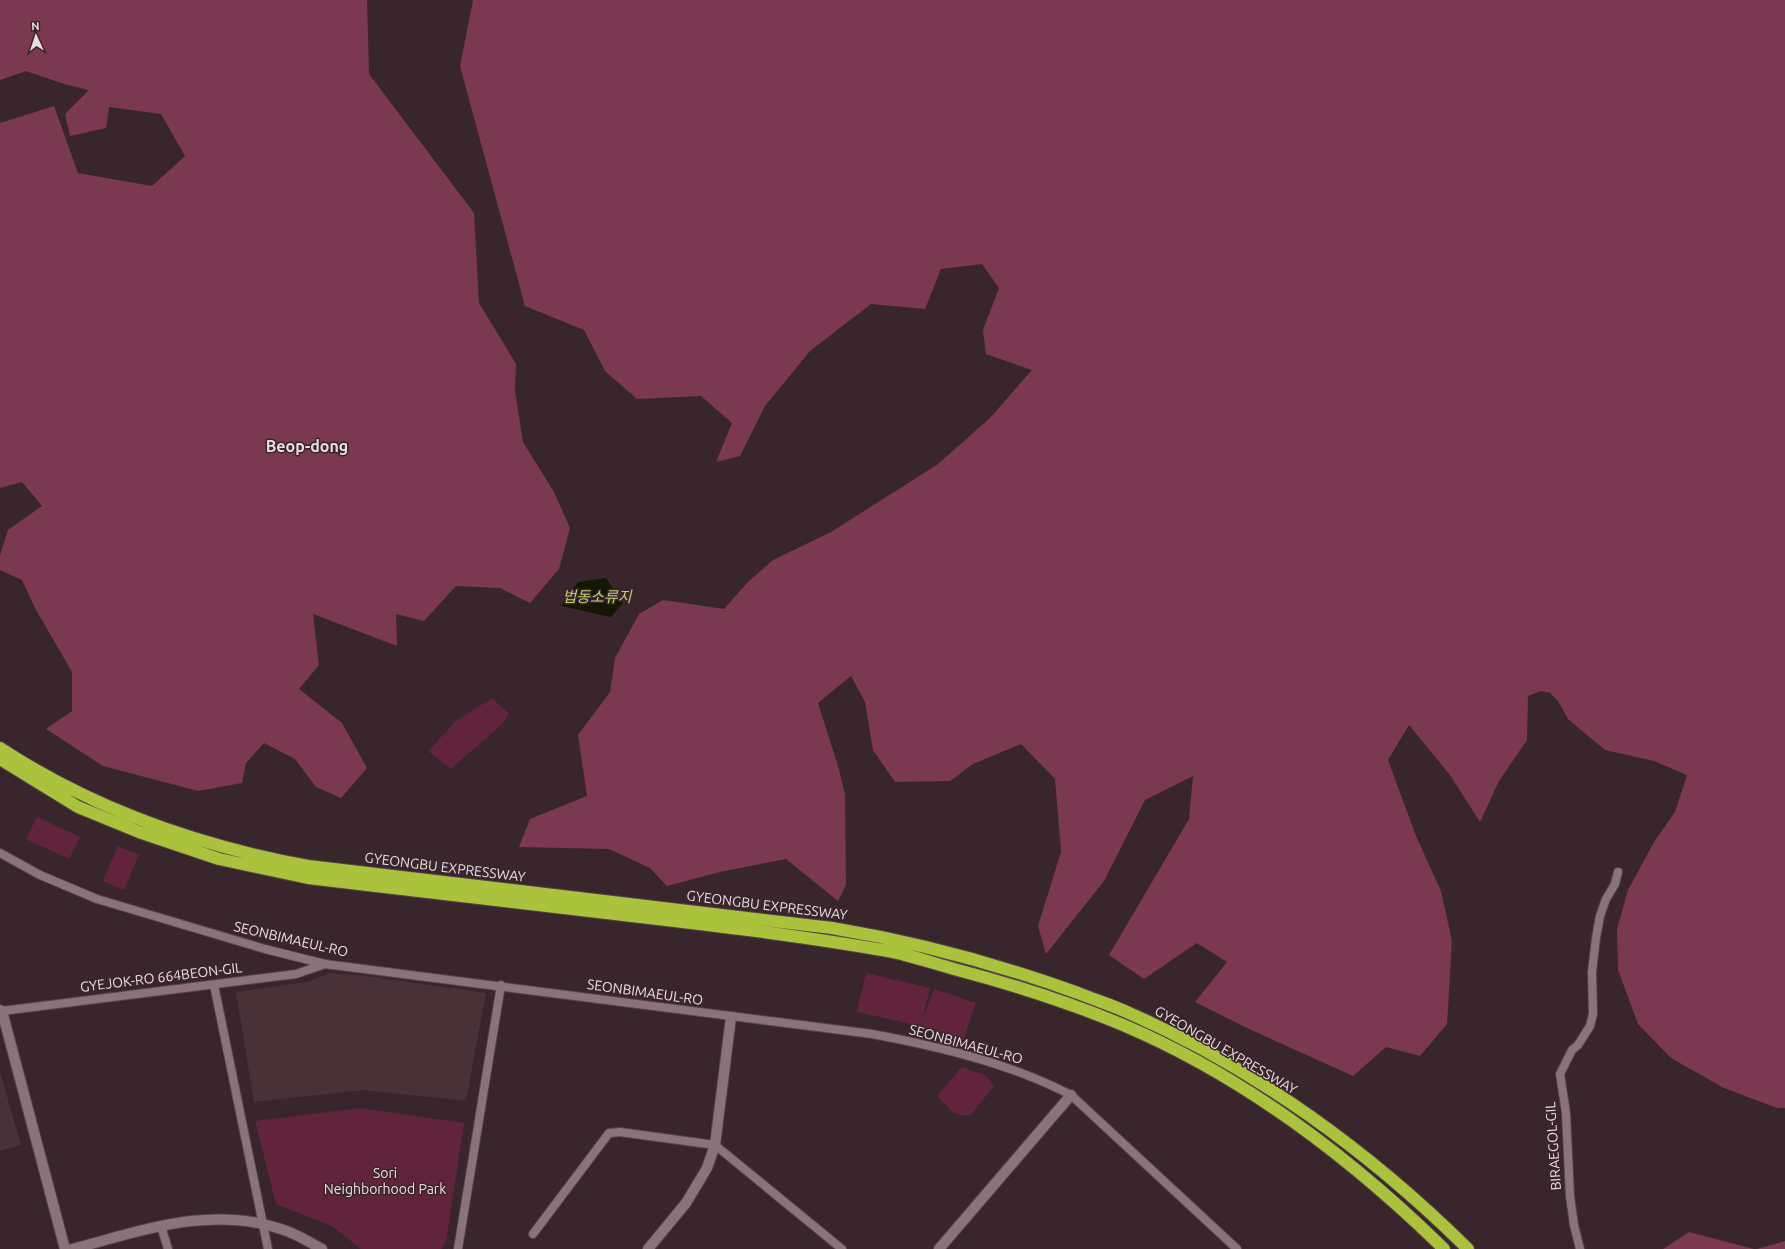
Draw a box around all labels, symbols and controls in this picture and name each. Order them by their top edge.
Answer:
north arrow [16,16,56,56]
text: N [31,20,40,32]
district label: Beop-dong [266,437,348,455]
water label: 법동소류지 [562,588,633,605]
street label: GYEONGBU EXPRESSWAY [364,849,526,885]
street label: GYEONGBU EXPRESSWAY [686,887,848,923]
street label: SEONBIMAEUL-RO [232,918,350,960]
street label: GYEJOK-RO 664BEON-GIL [79,959,243,995]
street label: SEONBIMAEUL-RO [586,976,704,1008]
street label: GYEONGBU EXPRESSWAY [1152,1003,1300,1097]
street label: SEONBIMAEUL-RO [907,1021,1025,1067]
street label: BIRAEGOL-GIL [1542,1101,1564,1191]
park label: Sori Neighborhood Park [324,1165,446,1197]

